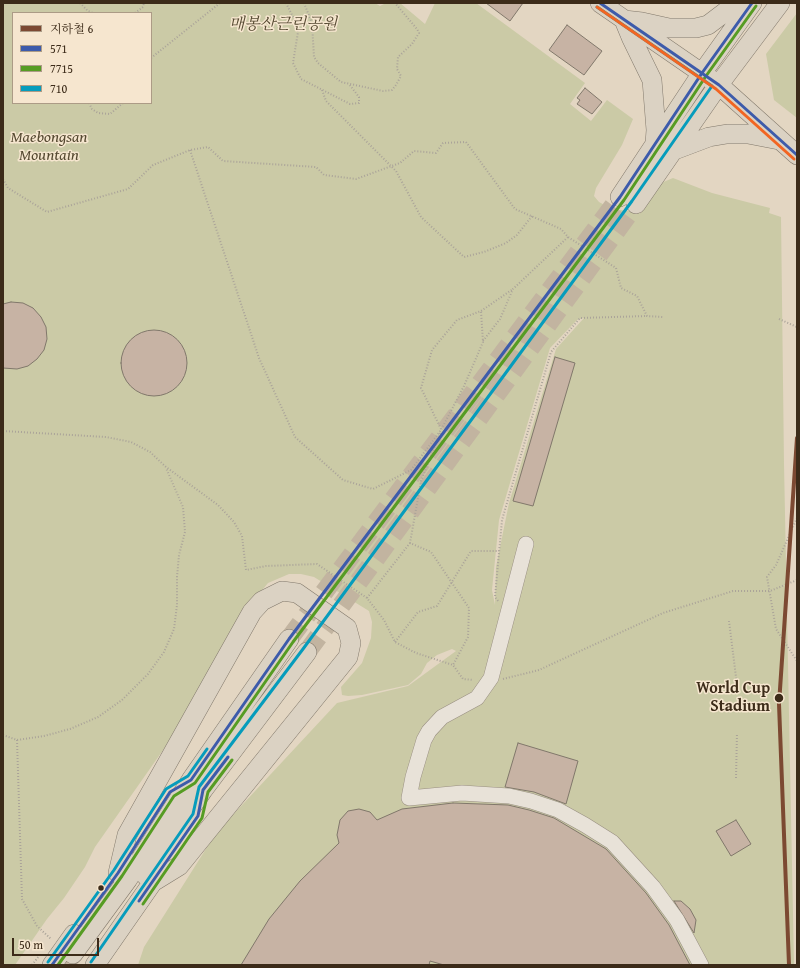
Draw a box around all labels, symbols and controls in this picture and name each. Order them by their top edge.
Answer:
legend [12,12,152,104]
park label: 매봉산근린공원 [229,15,337,35]
text: 지하철 6 [50,20,93,37]
text: 571 [50,40,67,57]
text: 7715 [50,60,73,77]
text: 710 [50,80,67,97]
park label: Maebongsan Mountain [11,128,87,166]
place label: World Cup Stadium [696,679,770,717]
marker: World Cup Stadium [773,692,785,704]
unlabelled marker [96,883,106,893]
scale bar [14,930,101,956]
text: 50 m [19,936,43,953]

